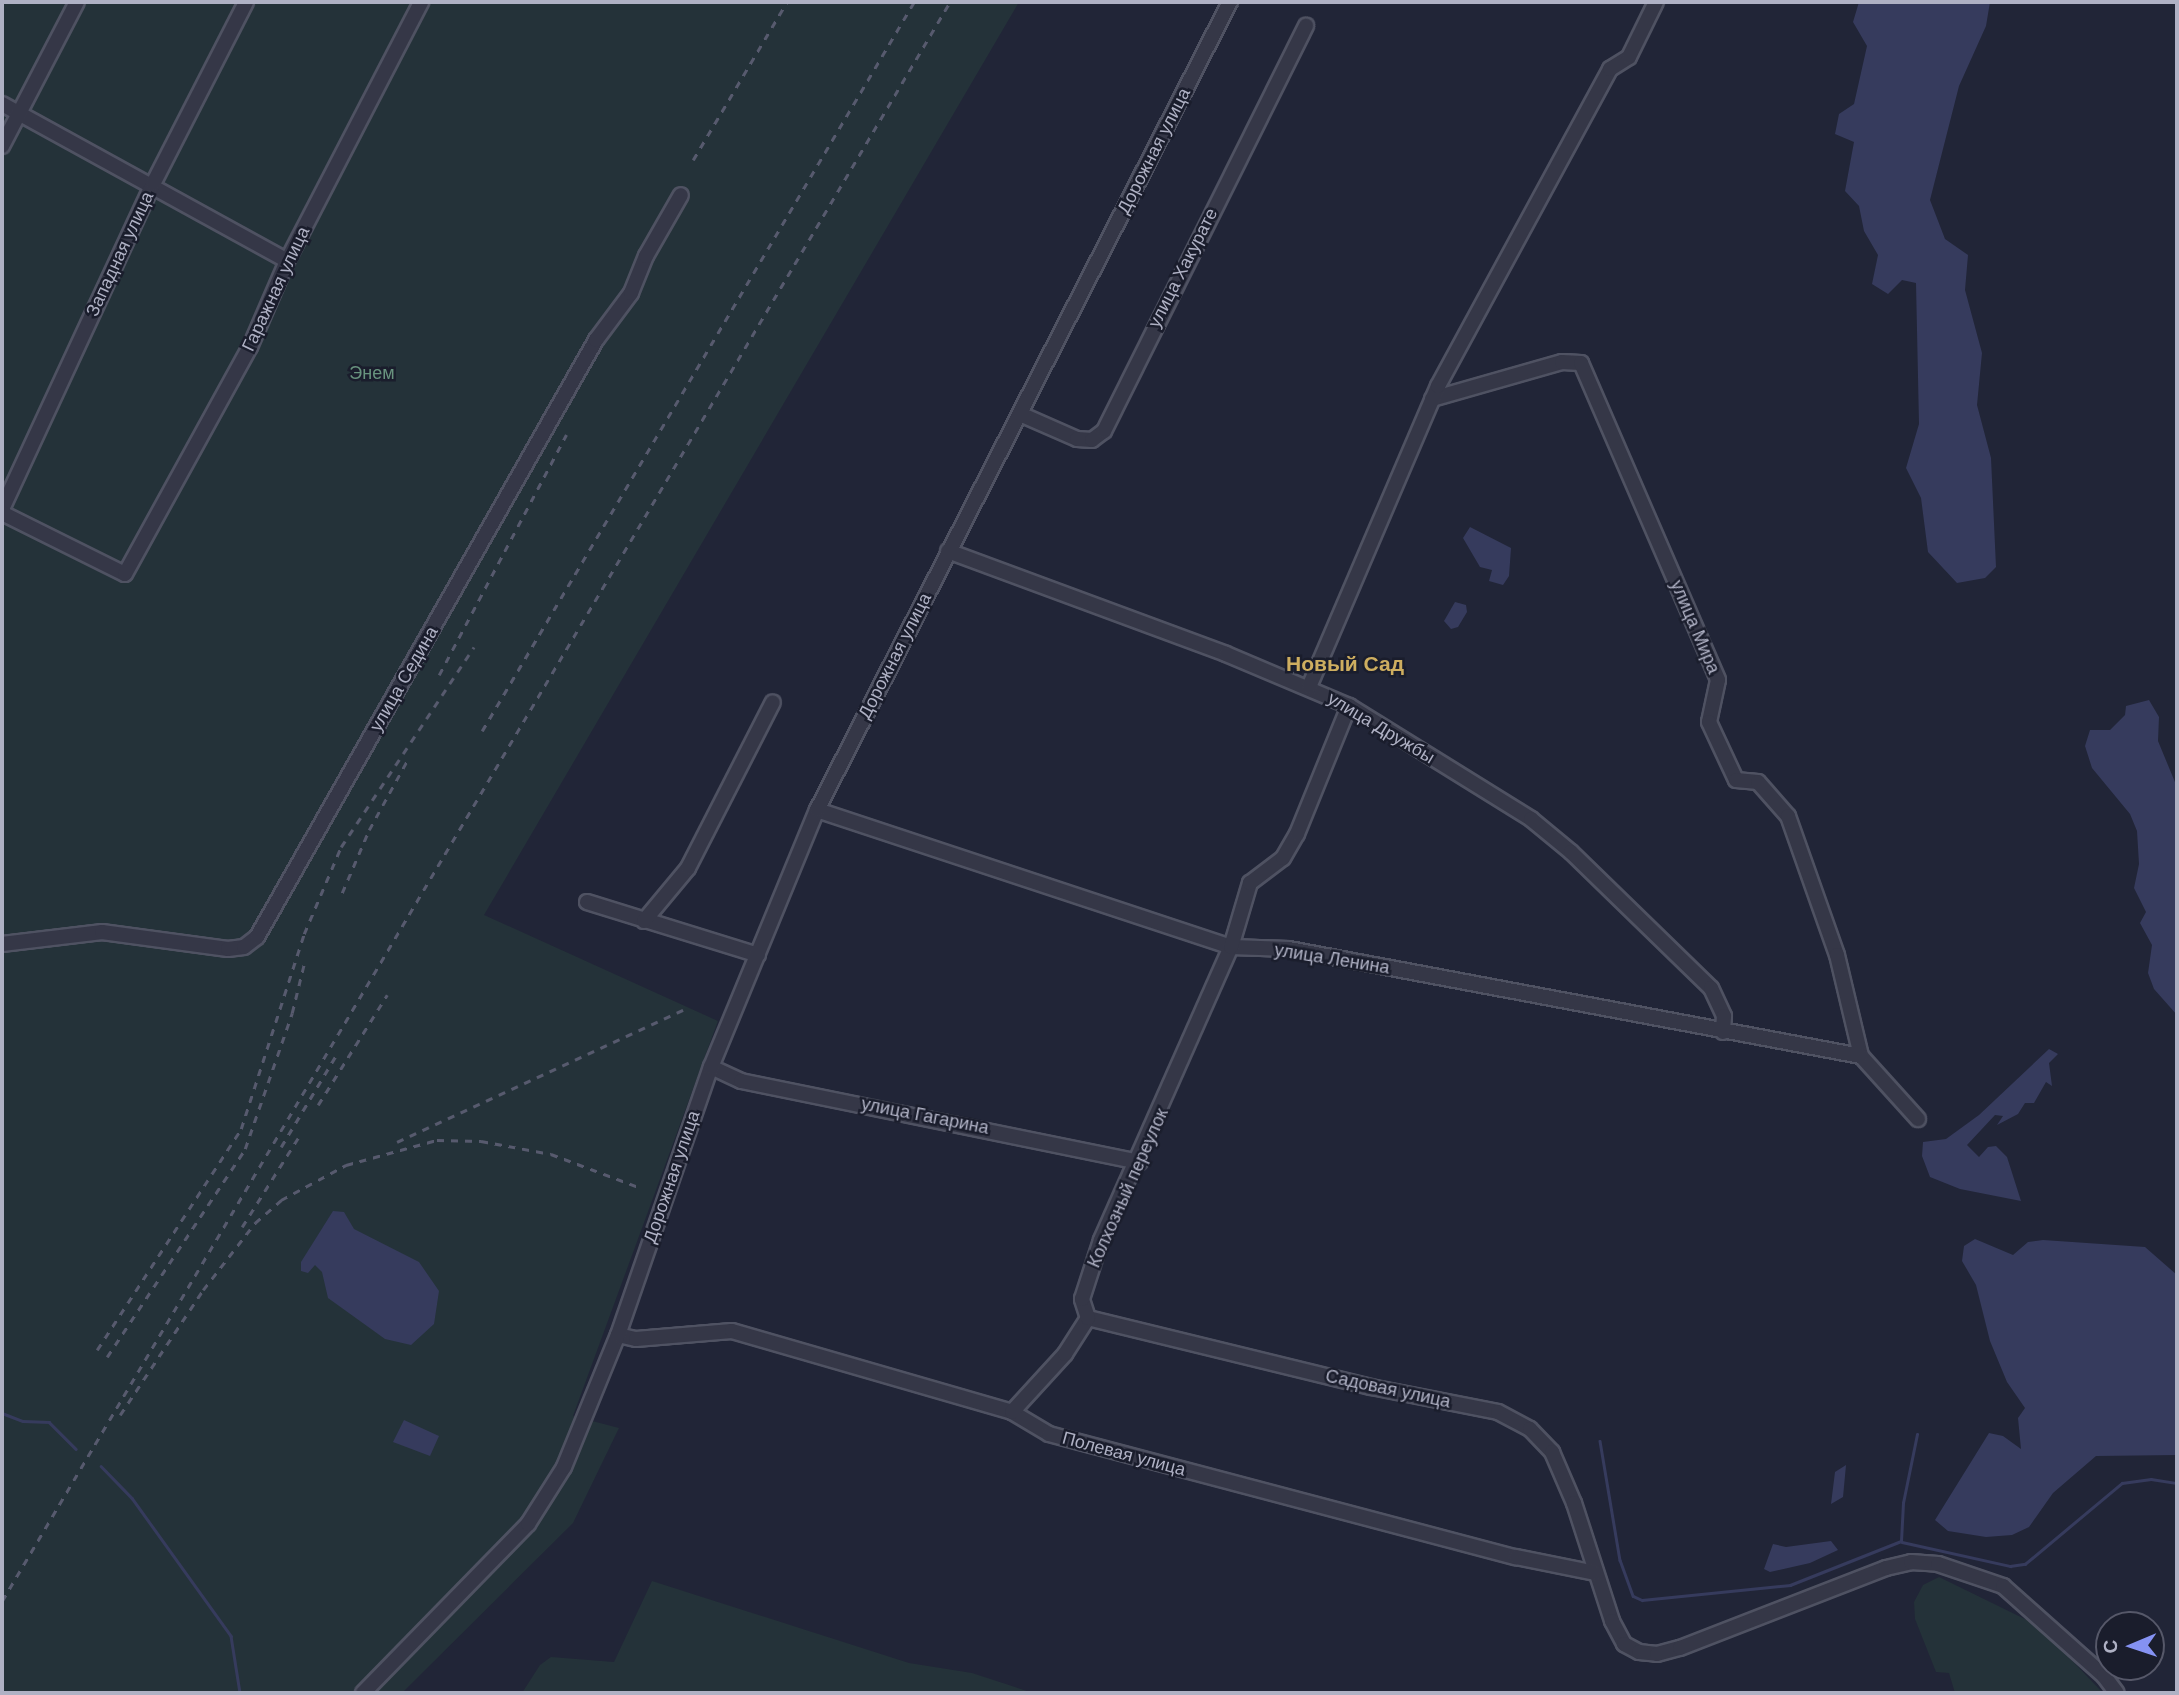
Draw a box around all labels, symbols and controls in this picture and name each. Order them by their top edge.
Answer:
street label: Дорожная улица [1113,84,1195,218]
street label: Западная улица [82,188,158,320]
street label: улица Хакурате [1144,205,1222,331]
street label: Гаражная улица [238,223,314,355]
park label: Энем [349,362,395,384]
street label: улица Мира [1666,577,1724,677]
street label: Дорожная улица [854,589,936,723]
street label: улица Седина [365,623,443,735]
district label: Новый Сад [1286,651,1404,677]
street label: улица Дружбы [1324,688,1438,768]
street label: улица Ленина [1273,939,1391,979]
street label: улица Гагарина [859,1093,991,1139]
street label: Колхозный переулок [1083,1105,1173,1271]
street label: Дорожная улица [639,1108,705,1246]
street label: Садовая улица [1323,1365,1453,1413]
street label: Полевая улица [1060,1427,1188,1481]
north arrow [2095,1611,2165,1681]
text: С [2100,1639,2121,1654]

